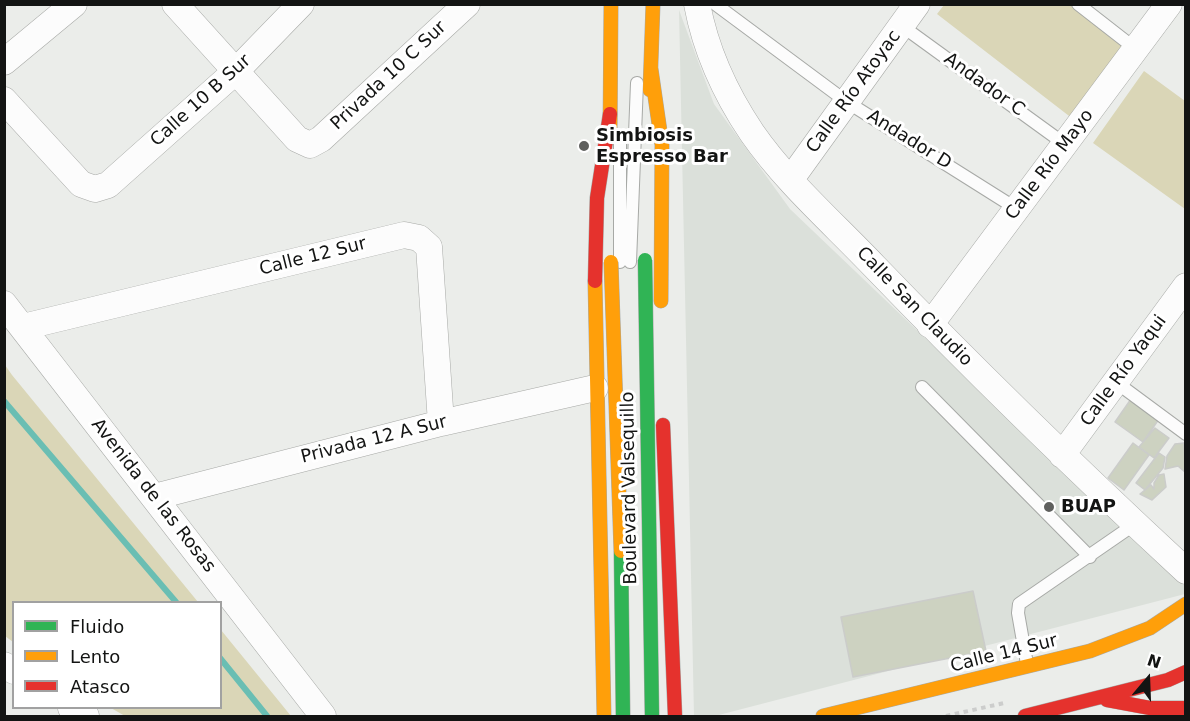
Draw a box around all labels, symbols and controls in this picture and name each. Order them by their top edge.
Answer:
street label: Privada 10 C Sur [327,17,451,135]
street label: Calle Río Atoyac [802,26,906,158]
street label: Andador C [940,49,1028,121]
street label: Calle 10 B Sur [146,50,256,152]
street label: Calle Río Mayo [1001,105,1099,225]
street label: Andador D [863,106,955,174]
place label: Simbiosis Espresso Bar [596,125,728,168]
marker: Simbiosis Espresso Bar [577,139,591,153]
street label: Calle 12 Sur [257,233,369,281]
street label: Calle San Claudio [852,243,976,371]
street label: Calle Río Yaqui [1076,311,1172,431]
street label: Boulevard Valsequillo [618,391,642,585]
street label: Privada 12 A Sur [299,411,449,469]
street label: Avenida de las Rosas [86,415,220,577]
place label: BUAP [1061,496,1116,518]
marker: BUAP [1042,500,1056,514]
legend [12,601,222,709]
text: Fluido [70,616,124,637]
street label: Calle 14 Sur [948,630,1060,678]
text: Lento [70,646,120,667]
north arrow [1118,649,1178,709]
text: N [1145,650,1163,673]
text: Atasco [70,676,130,697]

